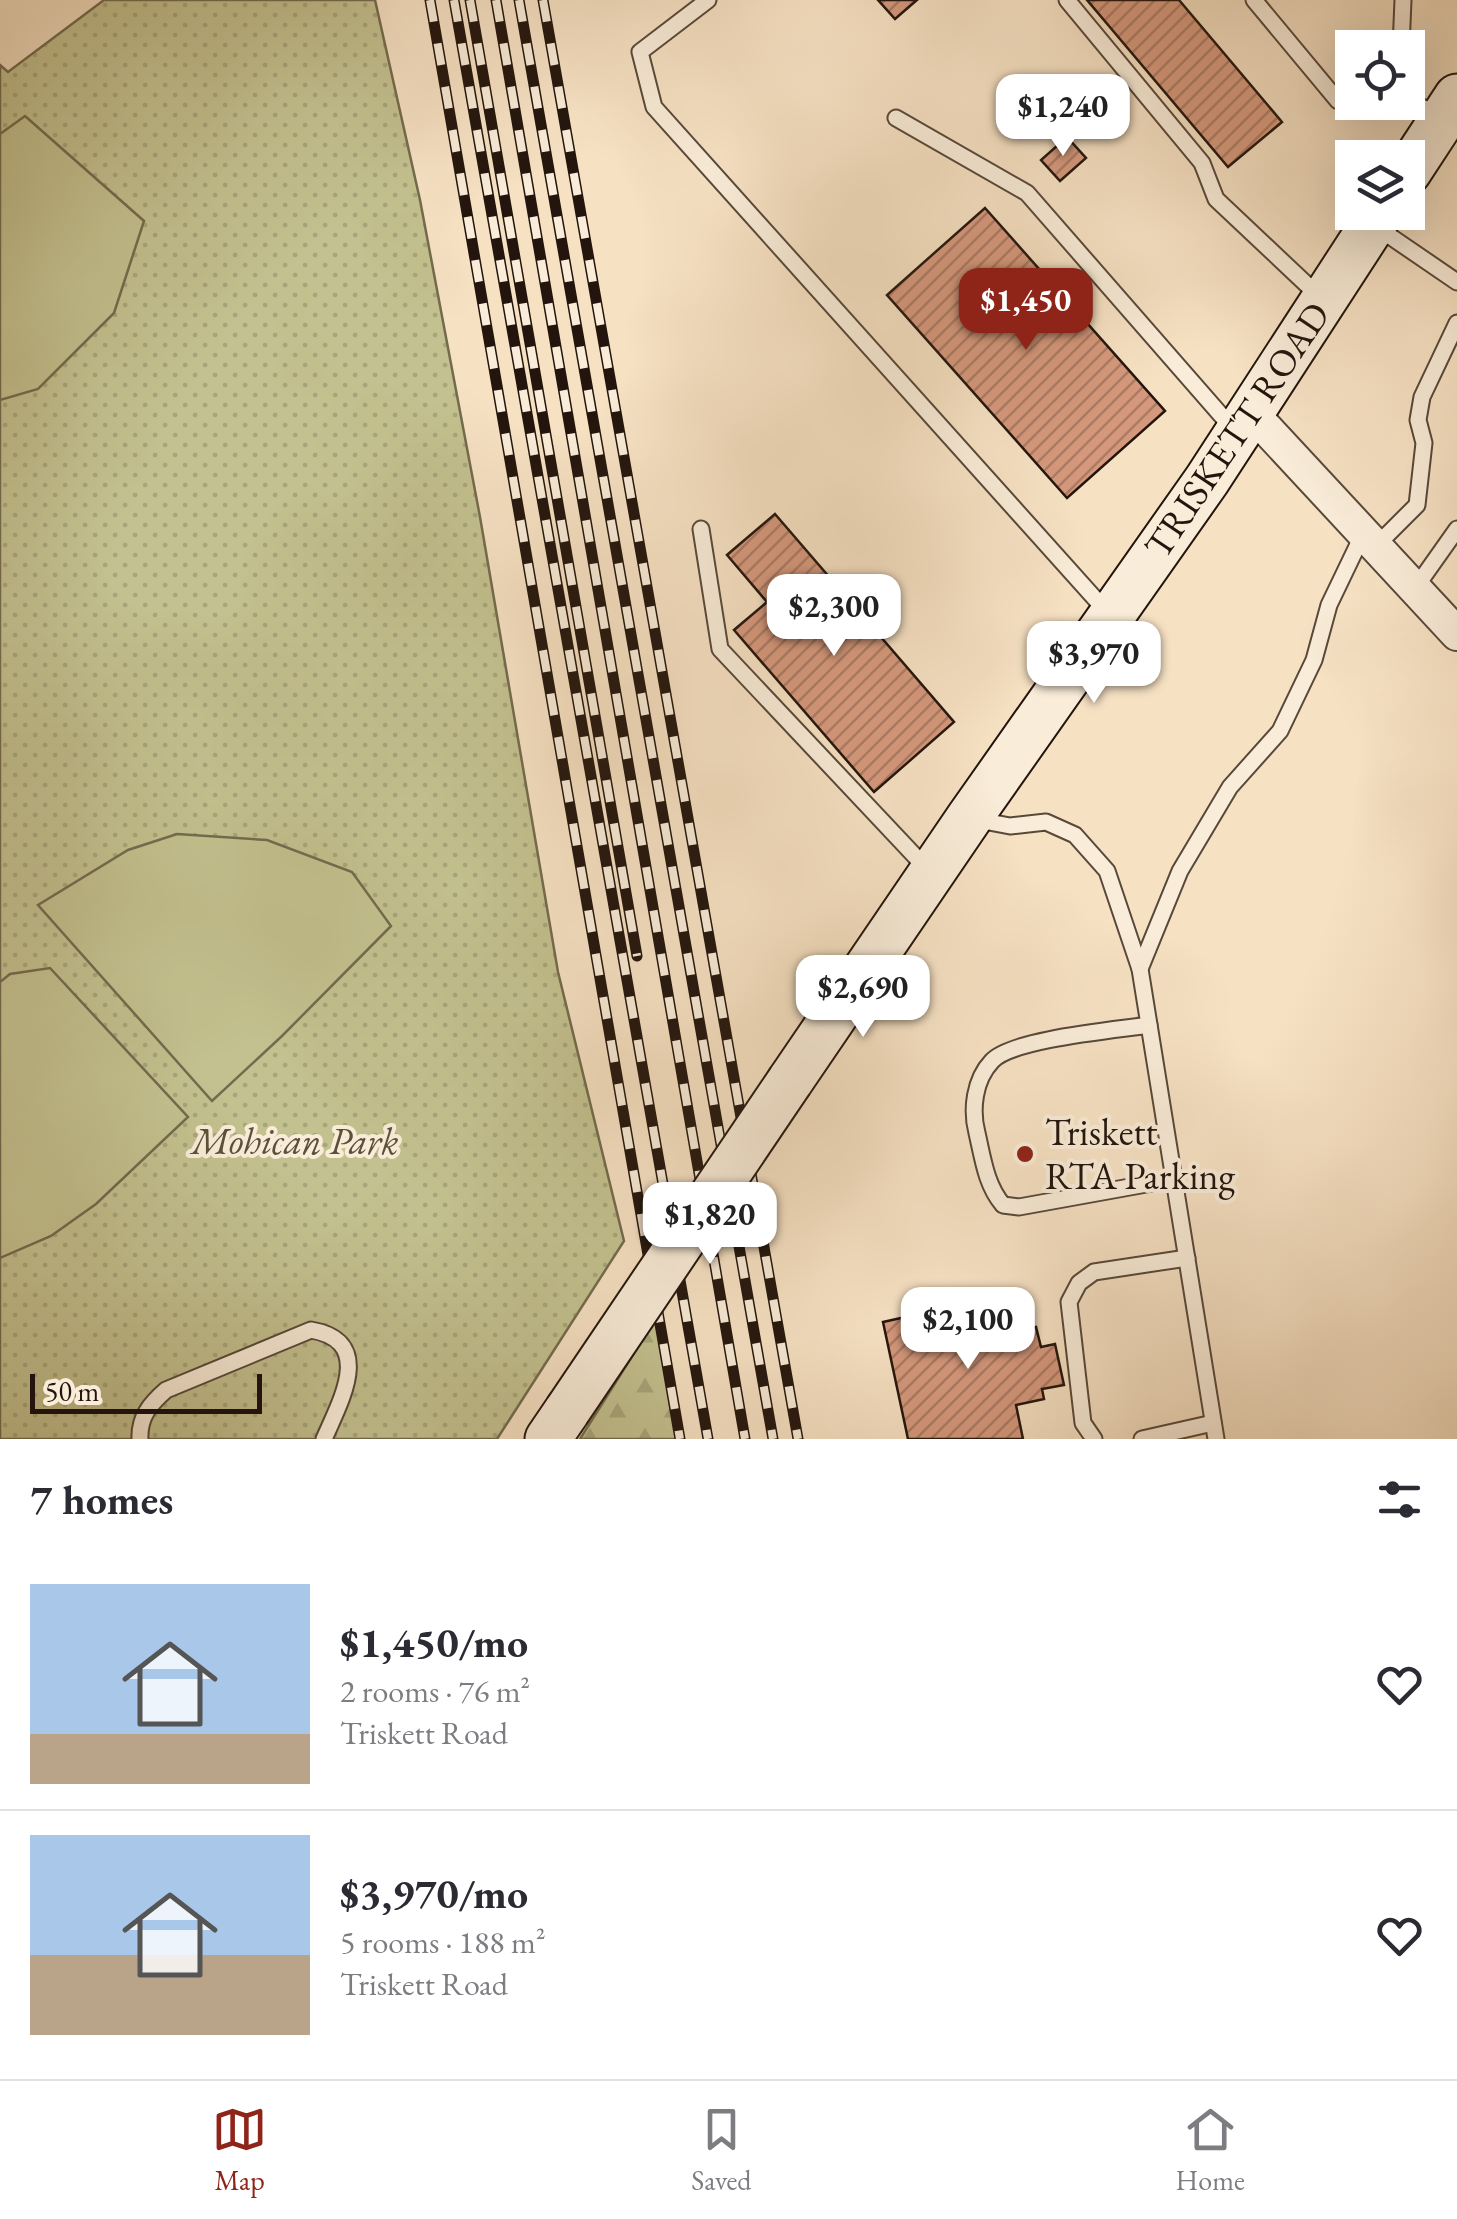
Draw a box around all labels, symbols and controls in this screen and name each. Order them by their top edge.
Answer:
map controls [1335,30,1425,230]
button: locate [1335,30,1425,120]
pin: $1,240 [982,74,1144,159]
text: $1,240 [1018,85,1108,127]
button: layers [1335,140,1425,230]
pin: $1,450 [945,268,1107,353]
text: $1,450 [981,279,1071,321]
street label: TRISKETT ROAD [1133,292,1340,567]
pin: $2,300 [753,574,915,659]
text: $2,300 [789,585,879,627]
pin: $3,970 [1013,621,1175,706]
text: $3,970 [1049,632,1139,674]
pin: $2,690 [782,955,944,1040]
text: $2,690 [818,966,908,1008]
place label: Triskett RTA Parking [1045,1107,1236,1200]
park label: Mohican Park [189,1116,399,1165]
marker: Triskett RTA Parking [1014,1143,1036,1165]
pin: $1,820 [629,1182,791,1267]
text: $1,820 [665,1193,755,1235]
pin: $2,100 [887,1287,1049,1372]
text: $2,100 [923,1298,1013,1340]
scale bar [30,1369,262,1414]
text: 50 m [45,1373,99,1409]
text: 7 homes [30,1472,173,1527]
icon: filters [1372,1472,1427,1527]
text: $1,450/mo [340,1615,528,1670]
icon: home [110,1624,230,1744]
icon: heart [1372,1657,1427,1712]
text: 2 rooms · 76 m² [340,1670,530,1712]
text: Triskett Road [340,1712,508,1754]
text: $3,970/mo [340,1866,528,1921]
icon: home [110,1875,230,1995]
icon: heart [1372,1908,1427,1963]
text: 5 rooms · 188 m² [340,1921,546,1963]
text: Triskett Road [340,1963,508,2005]
tab: Map [212,2102,267,2198]
tab: Saved [691,2102,751,2198]
tab: Home [1176,2102,1245,2198]

